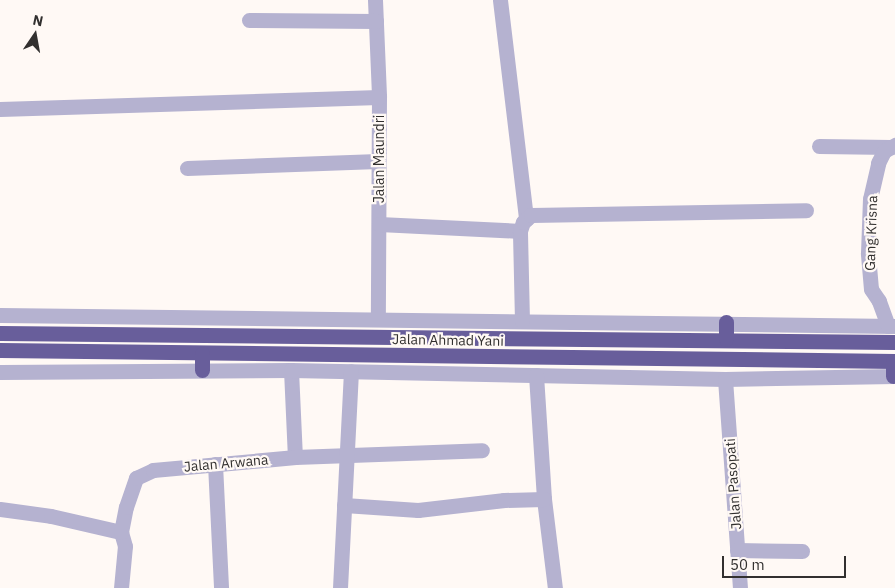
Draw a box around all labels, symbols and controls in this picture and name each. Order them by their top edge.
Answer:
north arrow [10,10,60,60]
text: N [31,10,45,30]
street label: Jalan Maundri [371,115,387,203]
street label: Gang Krisna [861,195,881,271]
street label: Jalan Ahmad Yani [392,331,504,349]
street label: Jalan Pasopati [721,438,745,530]
street label: Jalan Arwana [183,451,269,475]
scale bar [725,546,849,578]
text: 50 m [730,555,765,574]

